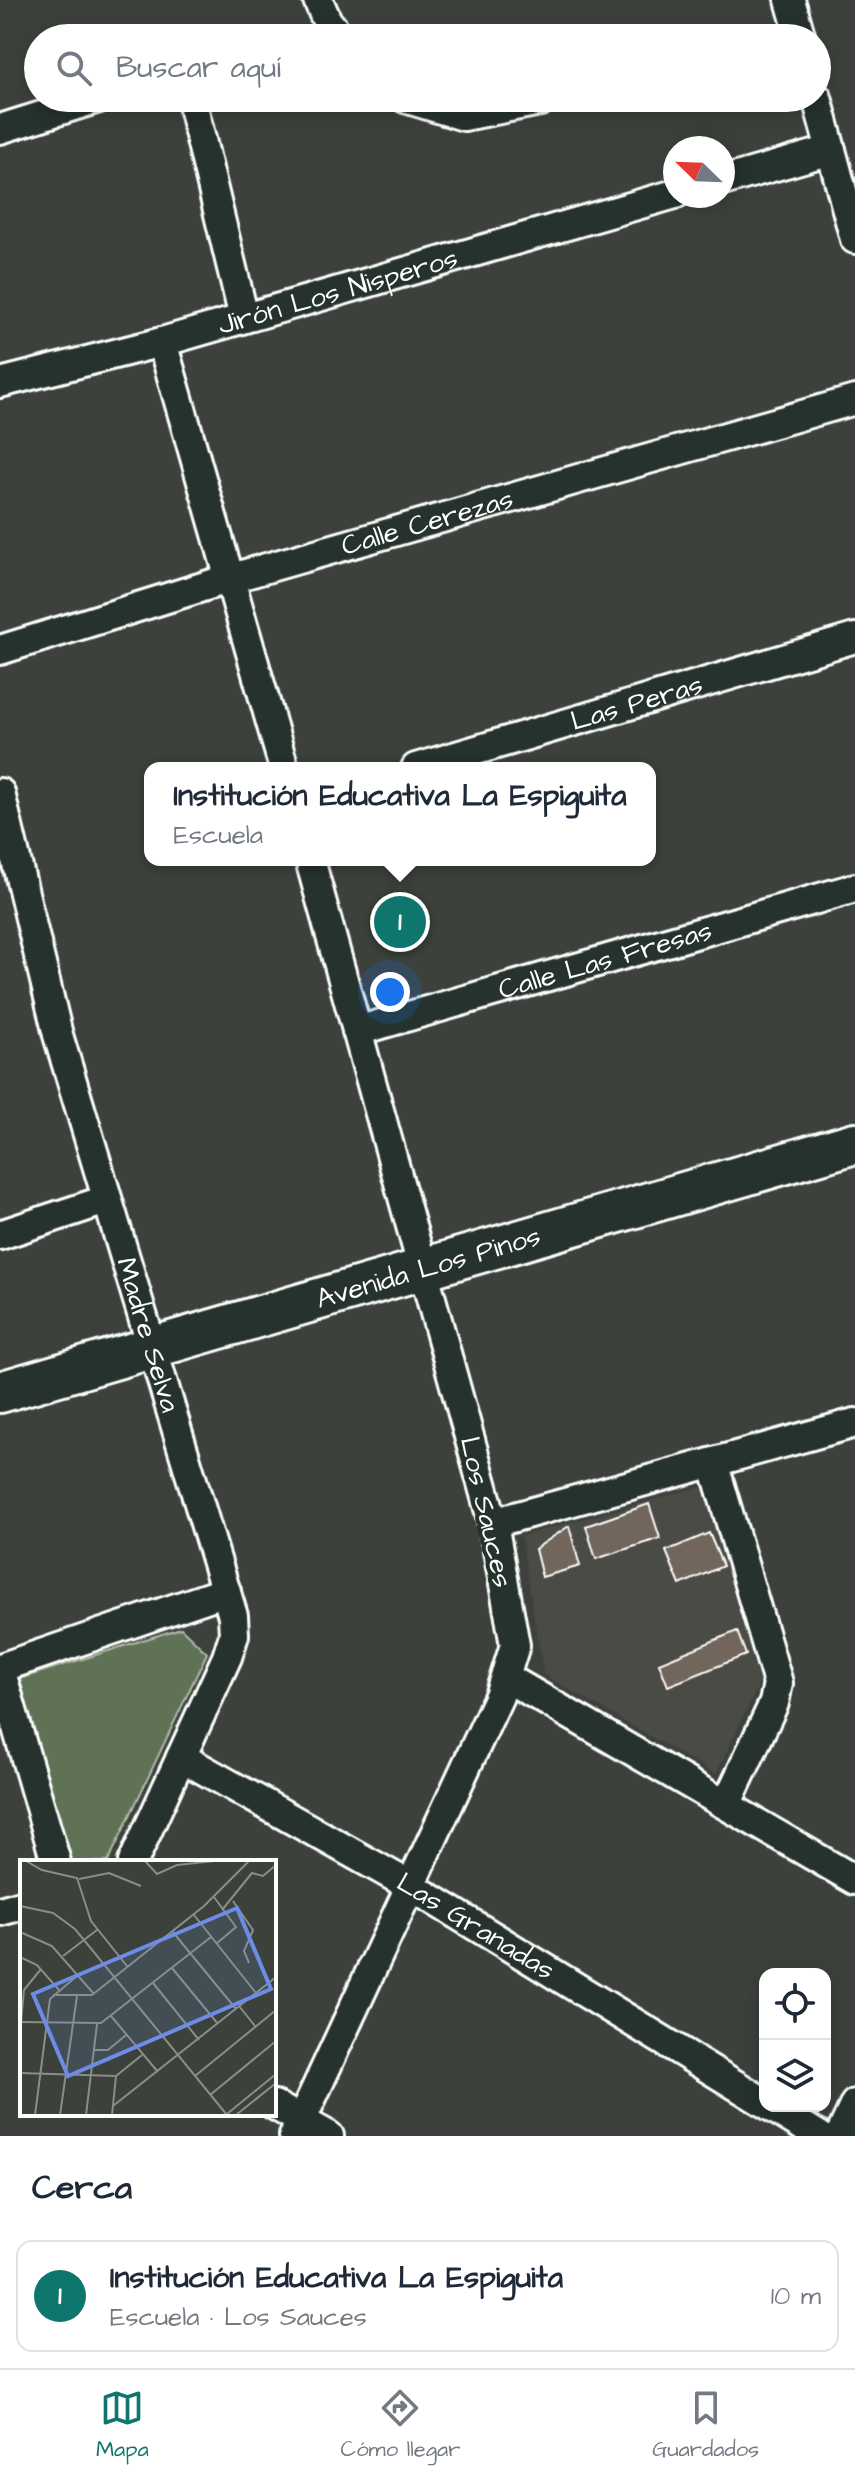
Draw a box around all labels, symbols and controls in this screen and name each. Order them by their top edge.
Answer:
search box [24,24,831,112]
icon: search [52,46,96,90]
text: Buscar aquí [116,47,281,89]
north arrow [663,136,735,208]
street label: Jirón Los Nisperos [213,238,462,344]
street label: Calle Cerezas [337,479,518,565]
street label: Las Peras [566,665,707,741]
popup [144,762,656,866]
text: Institución Educativa La Espiguita [174,775,626,817]
text: Escuela [174,817,263,853]
pin: 1 [374,892,426,952]
street label: Calle Las Fresas [494,911,716,1009]
your location [370,972,410,1012]
street label: Avenida Los Pinos [311,1216,545,1318]
street label: Madre Selva [107,1253,190,1417]
street label: Los Sauces [450,1433,522,1591]
inset map [20,1860,276,2116]
street label: Las Granadas [390,1863,562,1989]
map controls [759,1968,831,2112]
button: locate [759,1968,831,2040]
button: layers [759,2040,831,2112]
text: Cerca [32,2164,132,2212]
text: Institución Educativa La Espiguita [110,2257,563,2299]
text: 1 [58,2278,62,2314]
text: 10 m [771,2278,821,2314]
text: Escuela · Los Sauces [110,2299,367,2335]
tab: Mapa [96,2386,149,2465]
tab: Cómo llegar [341,2386,460,2465]
tab: Guardados [652,2386,759,2465]

